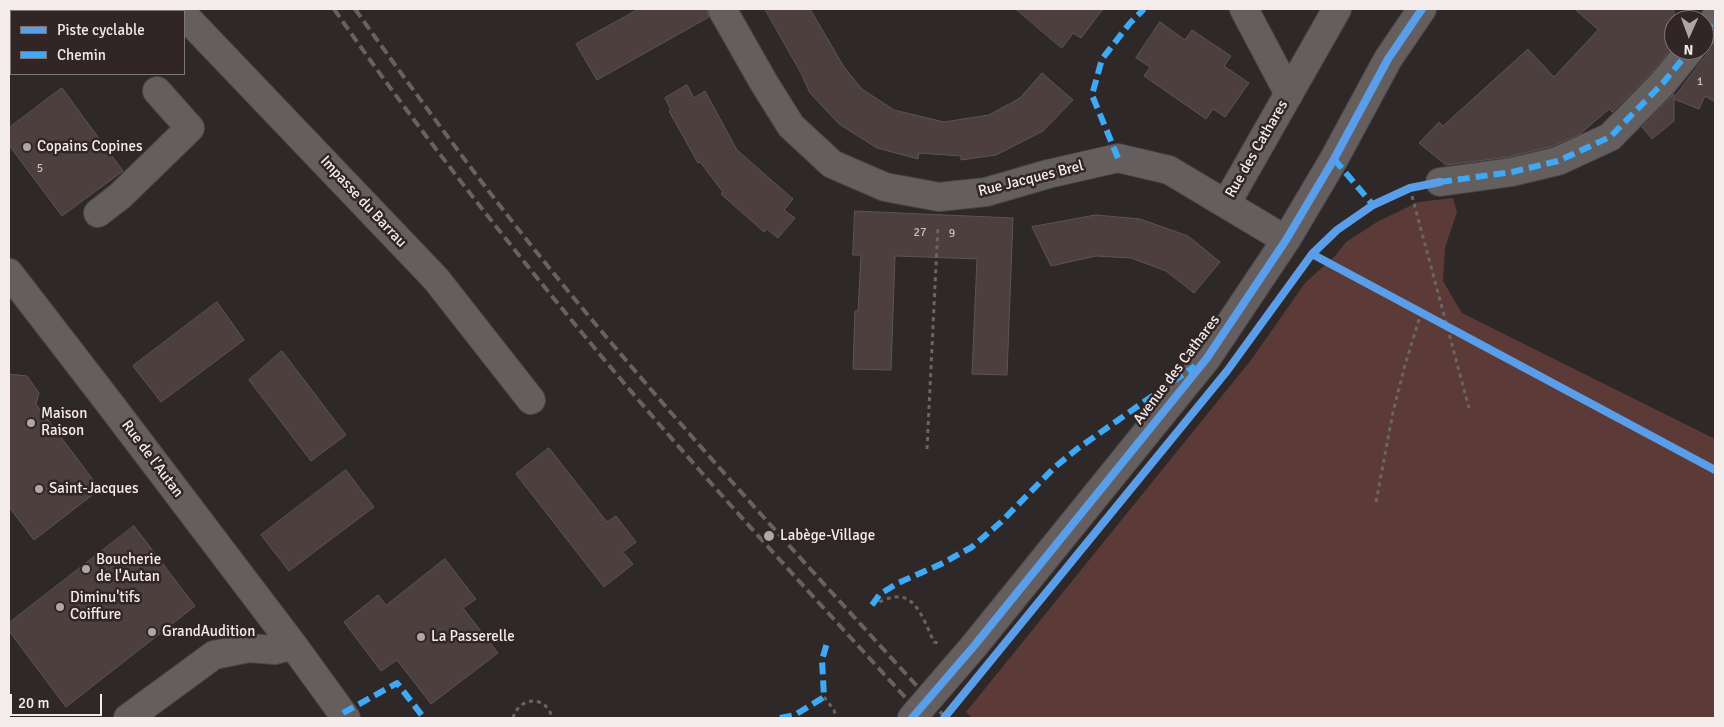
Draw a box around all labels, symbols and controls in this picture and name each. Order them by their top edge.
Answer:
legend [10,10,185,75]
north arrow [1664,10,1714,60]
text: Piste cyclable [57,21,145,39]
text: N [1683,41,1694,58]
text: Chemin [57,46,106,64]
house number: 1 [1697,75,1703,89]
street label: Rue des Cathares [1222,97,1292,201]
place label: Copains Copines [37,138,142,156]
marker: Copains Copines [21,141,33,153]
street label: Impasse du Barrau [316,152,410,252]
street label: Rue Jacques Brel [976,157,1086,201]
house number: 5 [37,162,43,176]
house number: 27 [914,226,926,240]
house number: 9 [949,227,955,241]
street label: Avenue des Cathares [1130,312,1224,428]
place label: Maison Raison [41,405,87,440]
marker: Maison Raison [25,417,37,429]
street label: Rue de l'Autan [117,417,187,501]
place label: Saint-Jacques [49,480,139,498]
marker: Saint-Jacques [33,483,45,495]
place label: Labège-Village [780,527,875,545]
marker: Labège-Village [762,529,776,543]
place label: Boucherie de l'Autan [96,551,161,586]
marker: Boucherie de l'Autan [80,563,92,575]
place label: Diminu'tifs Coiffure [70,589,140,624]
marker: Diminu'tifs Coiffure [54,601,66,613]
place label: GrandAudition [162,623,255,641]
marker: GrandAudition [146,626,158,638]
place label: La Passerelle [431,628,515,646]
marker: La Passerelle [415,631,427,643]
scale bar [12,684,105,716]
text: 20 m [18,694,49,712]

